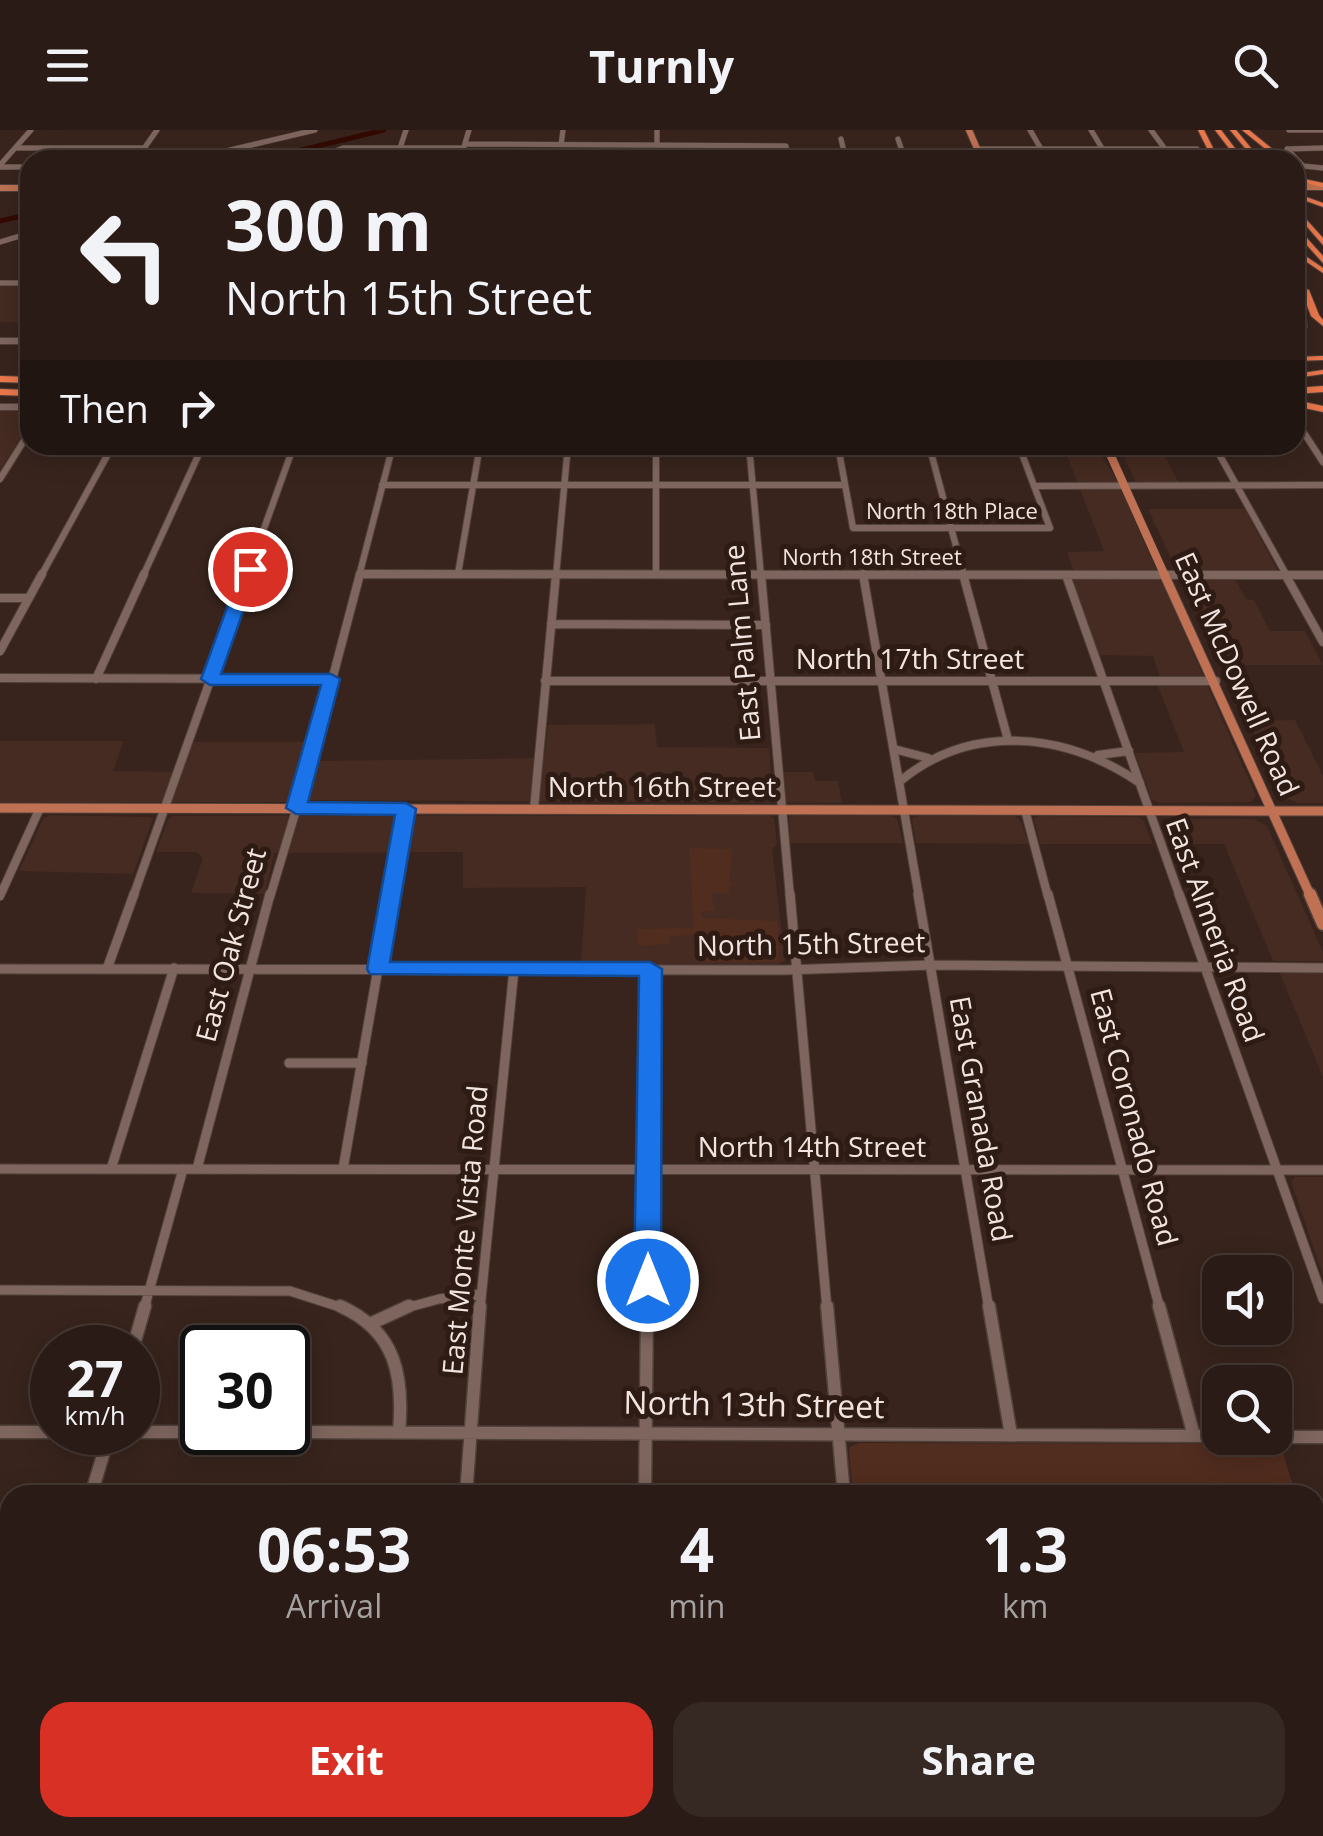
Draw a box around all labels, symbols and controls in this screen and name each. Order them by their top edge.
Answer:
text: Turnly [589,35,734,96]
icon: menu [40,38,95,93]
icon: search [1228,38,1283,93]
text: 300 m [225,176,432,272]
icon: left [60,190,190,320]
text: North 15th Street [225,267,592,328]
icon: right [169,380,224,435]
text: Then [60,382,149,434]
street label: North 18th Place [866,495,1038,525]
pin [208,527,293,612]
street label: North 18th Street [782,541,962,571]
icon: arrive [223,542,278,597]
street label: East Palm Lane [713,543,769,743]
street label: East McDowell Road [1167,546,1309,802]
street label: North 17th Street [796,639,1024,677]
street label: North 16th Street [548,767,776,805]
street label: East Almeria Road [1158,812,1274,1047]
street label: East Oak Street [186,844,274,1046]
street label: North 15th Street [696,922,926,964]
street label: East Coronado Road [1082,984,1188,1250]
street label: East Granada Road [942,993,1022,1245]
street label: East Monte Vista Road [432,1083,496,1376]
street label: North 14th Street [698,1127,926,1165]
position arrow [596,1229,700,1333]
map controls [1202,1255,1292,1455]
button: sound [1202,1255,1292,1345]
speed limit sign: 30 [180,1325,310,1455]
text: 27 [66,1344,124,1412]
button: search [1202,1365,1292,1455]
street label: North 13th Street [623,1380,885,1427]
text: km/h [65,1398,125,1432]
text: 06:53 [257,1508,411,1590]
text: 4 [680,1508,714,1590]
text: 1.3 [982,1508,1068,1590]
text: Arrival [286,1584,382,1627]
text: min [668,1584,725,1627]
text: km [1002,1584,1048,1627]
button: Exit [40,1702,653,1817]
button: Share [673,1702,1285,1817]

